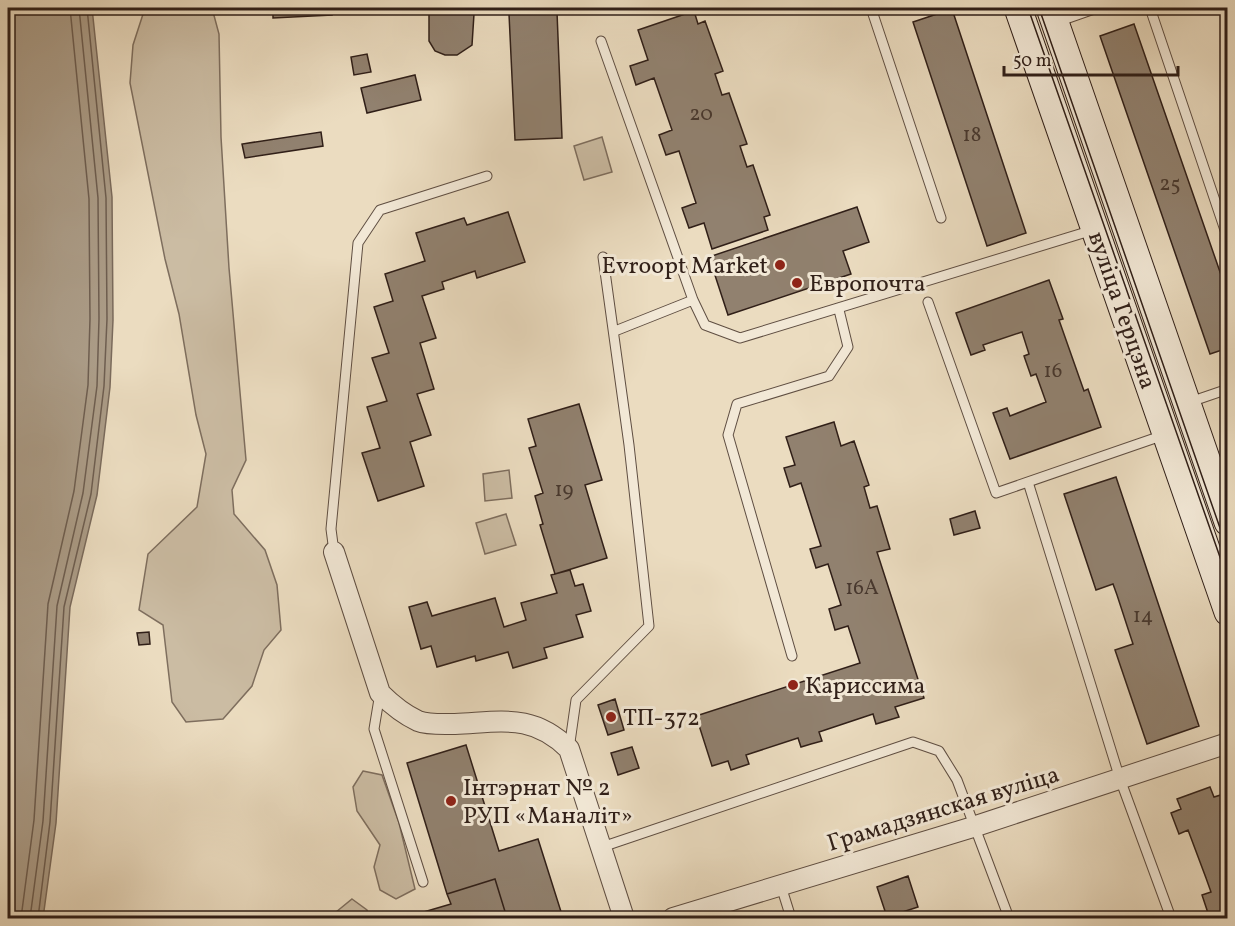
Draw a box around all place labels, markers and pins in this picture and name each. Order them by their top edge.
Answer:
place label: Evroopt Market [601,250,768,284]
marker: Evroopt Market [773,258,787,272]
place label: Европочта [809,268,926,302]
marker: Европочта [790,276,804,290]
place label: Кариссима [805,670,925,704]
marker: Кариссима [786,678,800,692]
place label: ТП-372 [623,702,700,736]
marker: ТП-372 [604,710,618,724]
place label: Інтэрнат № 2 РУП «Маналіт» [463,772,633,834]
marker: Інтэрнат № 2 РУП «Маналіт» [444,794,458,808]

